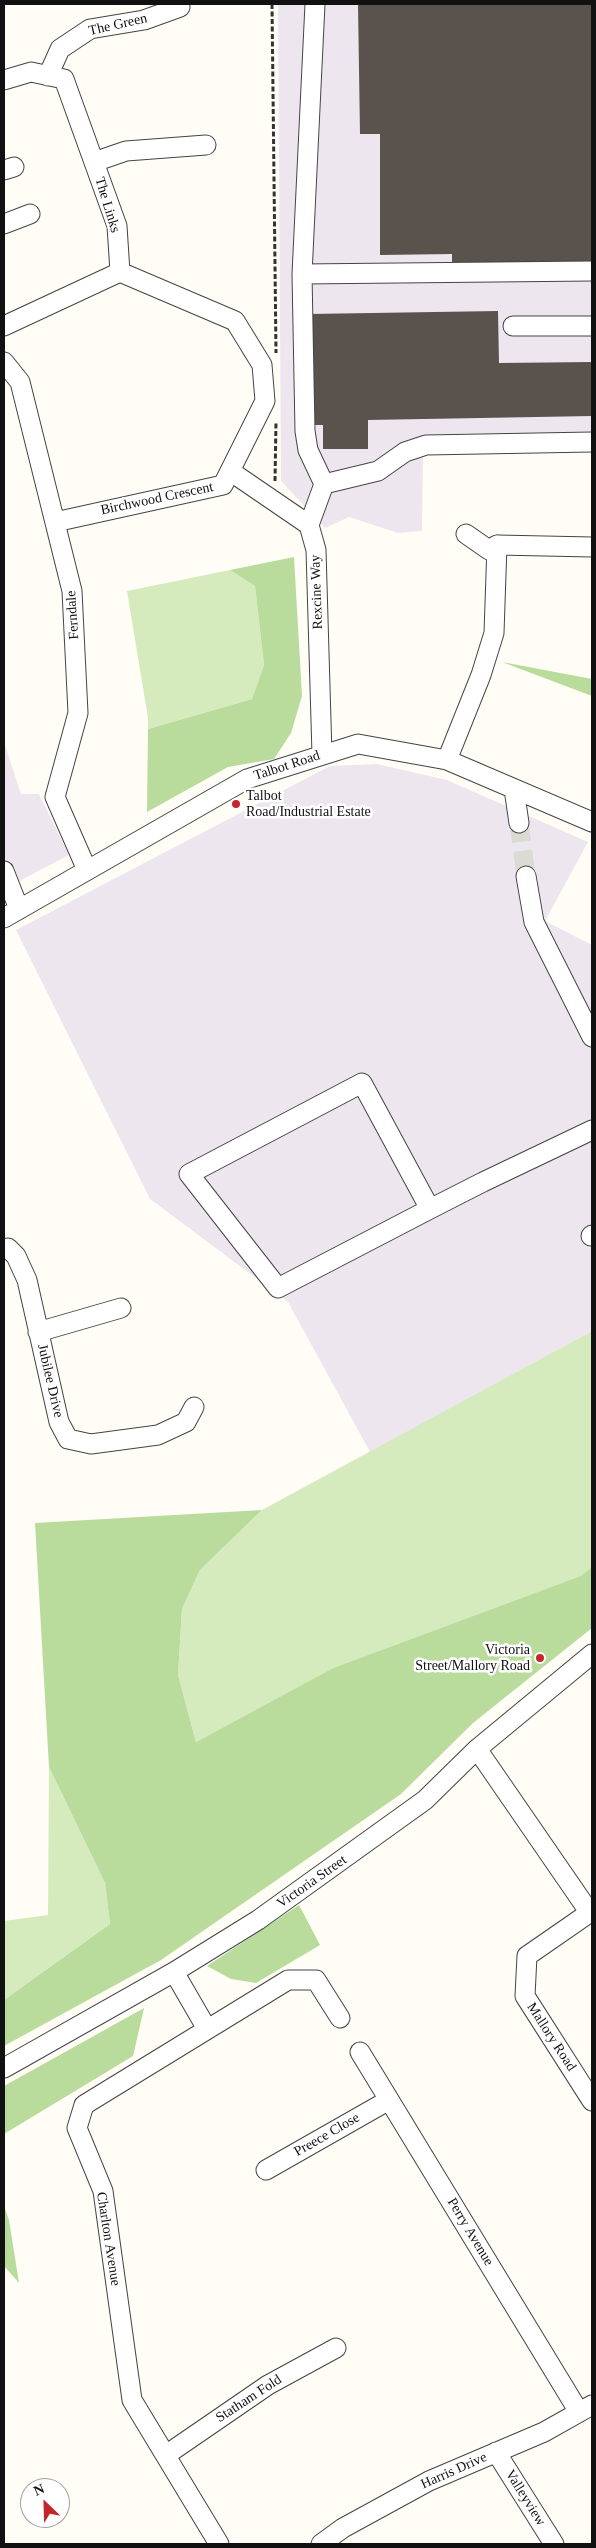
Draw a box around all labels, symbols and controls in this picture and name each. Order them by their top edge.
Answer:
street label: The Green [87,10,149,40]
street label: The Links [91,175,123,235]
street label: Birchwood Crescent [99,479,215,519]
street label: Rexcine Way [307,554,327,630]
street label: Ferndale [63,590,83,640]
street label: Talbot Road [252,747,322,785]
place label: Talbot Road/Industrial Estate [246,788,371,820]
marker: Talbot Road/Industrial Estate [230,798,242,810]
street label: Jubilee Drive [33,1343,67,1419]
place label: Victoria Street/Mallory Road [415,1642,530,1674]
marker: Victoria Street/Mallory Road [534,1652,546,1664]
street label: Victoria Street [274,1852,350,1912]
street label: Mallory Road [523,2000,579,2074]
street label: Preece Close [291,2110,363,2160]
street label: Charlton Avenue [92,2191,124,2287]
street label: Perry Avenue [443,2195,497,2269]
street label: Statham Fold [213,2372,285,2426]
street label: Harris Drive [418,2449,490,2493]
street label: Valleyview [501,2467,549,2529]
north arrow [20,2478,70,2528]
text: N [31,2481,47,2499]

